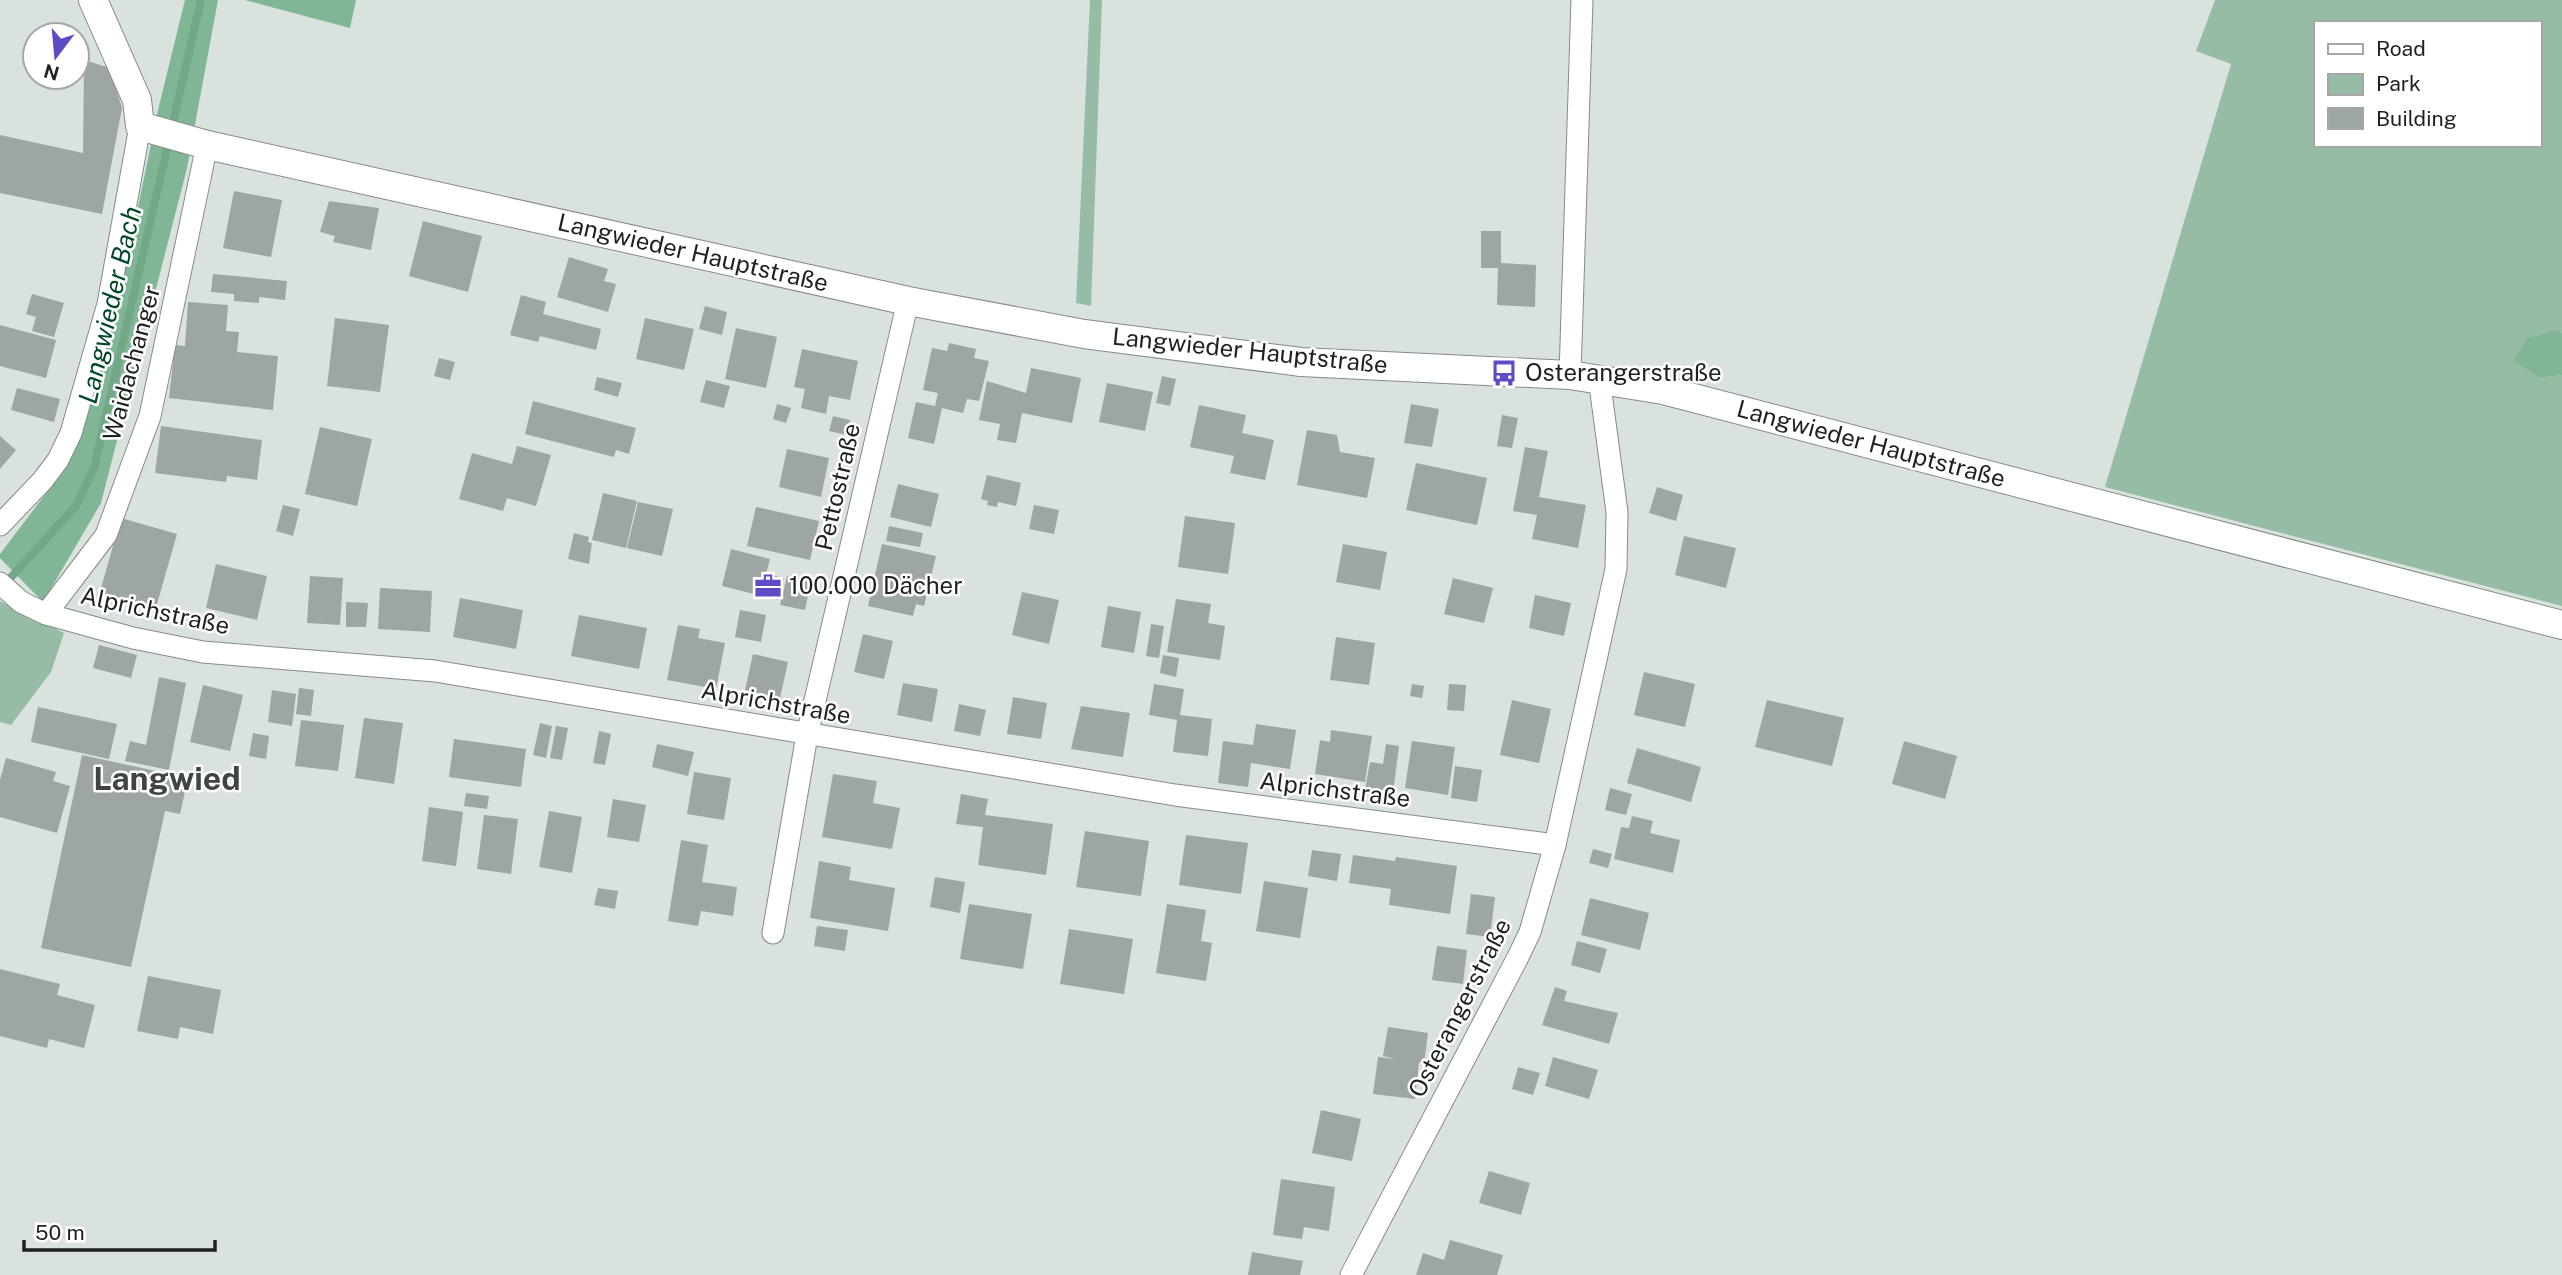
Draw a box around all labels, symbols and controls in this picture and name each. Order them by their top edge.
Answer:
north arrow [21,21,91,91]
legend [2314,21,2541,147]
text: Road [2376,36,2426,61]
text: N [41,60,61,85]
text: Park [2376,71,2421,96]
text: Building [2376,106,2457,131]
water label: Langwieder Bach [72,203,147,407]
street label: Langwieder Hauptstraße [555,207,831,297]
street label: Waidachanger [97,282,165,444]
street label: Langwieder Hauptstraße [1111,322,1389,378]
bus stop icon: Osterangerstraße [1489,358,1519,388]
place label: Osterangerstraße [1525,358,1722,386]
street label: Langwieder Hauptstraße [1734,394,2009,492]
street label: Pettostraße [809,420,865,553]
office icon: 100.000 Dächer [753,571,783,601]
place label: 100.000 Dächer [789,571,963,599]
street label: Alprichstraße [78,581,232,639]
street label: Alprichstraße [699,675,853,729]
district label: Langwied [93,760,241,797]
street label: Alprichstraße [1258,766,1412,812]
street label: Osterangerstraße [1402,914,1516,1102]
scale bar [24,1208,215,1252]
text: 50 m [35,1220,85,1245]

